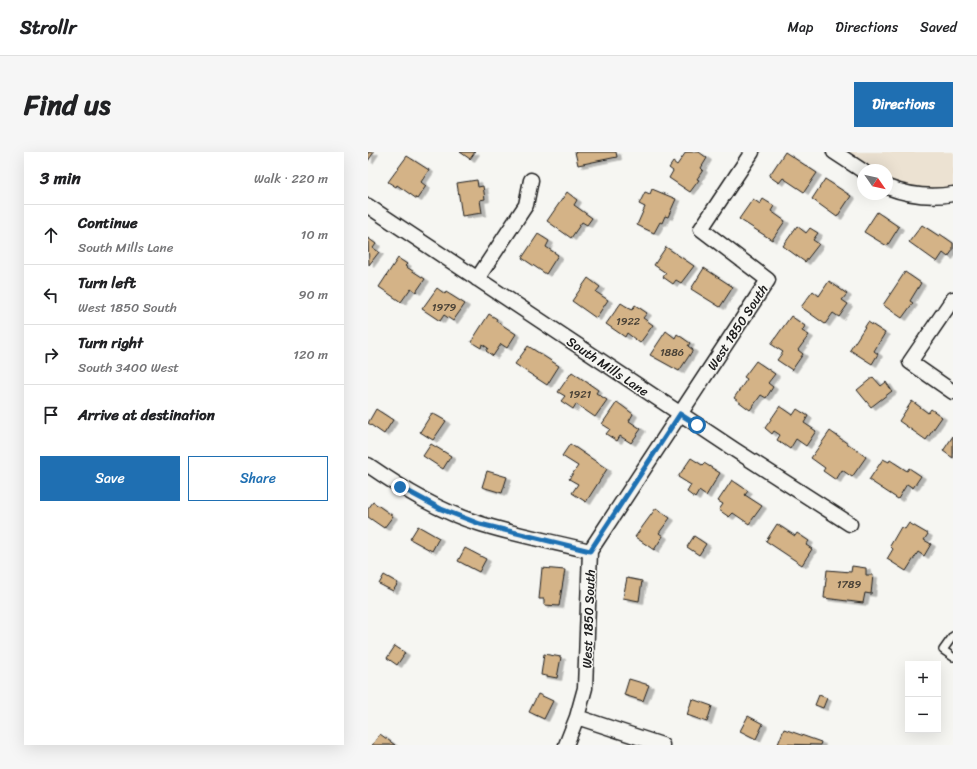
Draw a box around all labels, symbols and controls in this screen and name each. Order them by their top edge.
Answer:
text: Strollr [20,11,76,44]
text: Map [787,15,813,40]
text: Directions [835,15,898,40]
text: Saved [920,15,957,40]
text: Find us [24,80,111,129]
button: Directions [854,82,953,127]
text: 3 min [40,163,81,193]
north arrow [857,164,893,200]
text: Walk · 220 m [254,167,328,190]
text: Continue [78,210,138,236]
text: 10 m [301,223,328,246]
icon: ahead [40,224,62,246]
text: South Mills Lane [78,236,173,259]
text: Turn left [78,270,136,296]
street label: West 1850 South [701,279,774,375]
text: 90 m [298,283,328,306]
icon: left [40,284,62,306]
text: West 1850 South [78,296,177,319]
house number: 1979 [432,298,456,317]
house number: 1922 [616,312,641,331]
text: Turn right [78,330,143,356]
street label: South Mills Lane [562,330,654,403]
text: 120 m [293,343,328,366]
house number: 1886 [660,343,684,362]
icon: right [40,344,62,366]
text: South 3400 West [78,356,179,379]
house number: 1921 [569,385,592,404]
text: Arrive at destination [78,402,215,428]
icon: arrive [40,404,62,426]
route start [688,416,706,434]
button: Save [40,456,180,501]
button: Share [188,456,328,501]
route end [391,478,409,496]
street label: West 1850 South [575,569,602,669]
house number: 1789 [837,575,861,594]
map controls [905,661,941,733]
button: + [905,661,941,697]
button: − [905,697,941,733]

